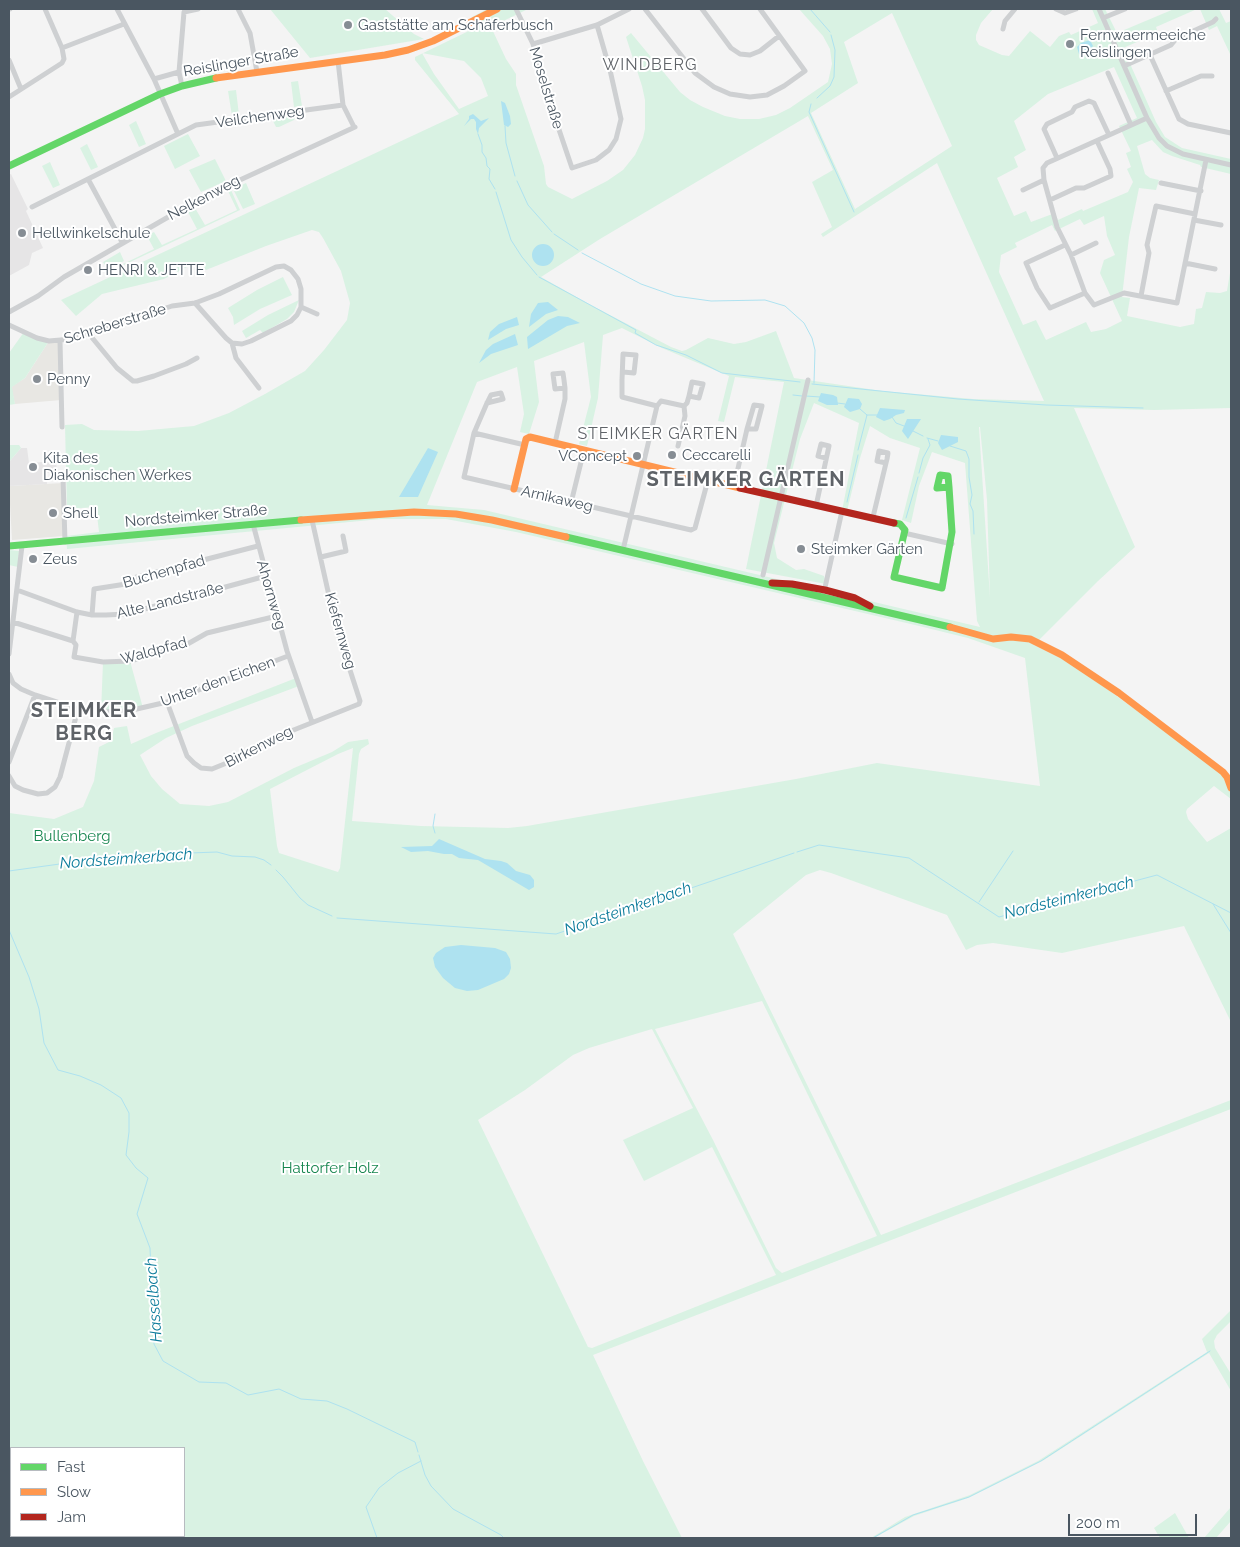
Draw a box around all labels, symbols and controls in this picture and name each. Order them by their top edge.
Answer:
place label: Gaststätte am Schäferbusch [358,16,553,34]
marker: Gaststätte am Schäferbusch [342,19,354,31]
place label: Fernwaermeeiche Reislingen [1080,26,1206,61]
marker: Fernwaermeeiche Reislingen [1064,38,1076,50]
street label: Reislinger Straße [182,43,300,81]
street label: Moselstraße [525,45,567,131]
district label: WINDBERG [602,55,698,75]
street label: Veilchenweg [214,102,306,132]
street label: Nelkenweg [165,171,243,225]
place label: Hellwinkelschule [32,224,150,242]
marker: Hellwinkelschule [16,227,28,239]
place label: HENRI & JETTE [98,261,205,279]
marker: HENRI & JETTE [82,264,94,276]
street label: Schreberstraße [62,300,168,348]
place label: Penny [47,370,90,388]
marker: Penny [31,373,43,385]
district label: STEIMKER GÄRTEN [576,424,740,444]
place label: Ceccarelli [682,446,751,464]
place label: VConcept [558,447,627,465]
place label: Kita des Diakonischen Werkes [43,449,192,484]
marker: Ceccarelli [666,449,678,461]
marker: VConcept [631,450,643,462]
marker: Kita des Diakonischen Werkes [27,461,39,473]
district label: STEIMKER GÄRTEN [645,468,847,492]
street label: Arnikaweg [519,482,595,516]
street label: Nordsteimker Straße [124,501,268,531]
place label: Shell [63,504,98,522]
marker: Shell [47,507,59,519]
place label: Steimker Gärten [811,540,923,558]
marker: Steimker Gärten [795,543,807,555]
place label: Zeus [43,550,77,568]
street label: Buchenpfad [121,552,207,592]
marker: Zeus [27,553,39,565]
street label: Ahornweg [252,558,290,632]
street label: Alte Landstraße [115,579,225,623]
street label: Kiefernweg [320,591,360,671]
street label: Waldpfad [119,634,189,668]
street label: Unter den Eichen [158,653,278,711]
district label: STEIMKER BERG [30,699,138,746]
street label: Birkenweg [222,722,296,772]
park label: Bullenberg [34,827,110,845]
water label: Nordsteimkerbach [59,845,193,873]
water label: Nordsteimkerbach [1002,873,1136,923]
water label: Nordsteimkerbach [562,878,694,940]
park label: Hattorfer Holz [281,1159,379,1177]
water label: Hasselbach [141,1257,167,1343]
legend [10,1447,185,1537]
text: Fast [57,1458,85,1476]
text: Slow [57,1483,91,1501]
scale bar [1070,1504,1199,1536]
text: Jam [57,1508,86,1526]
text: 200 m [1076,1514,1120,1532]

